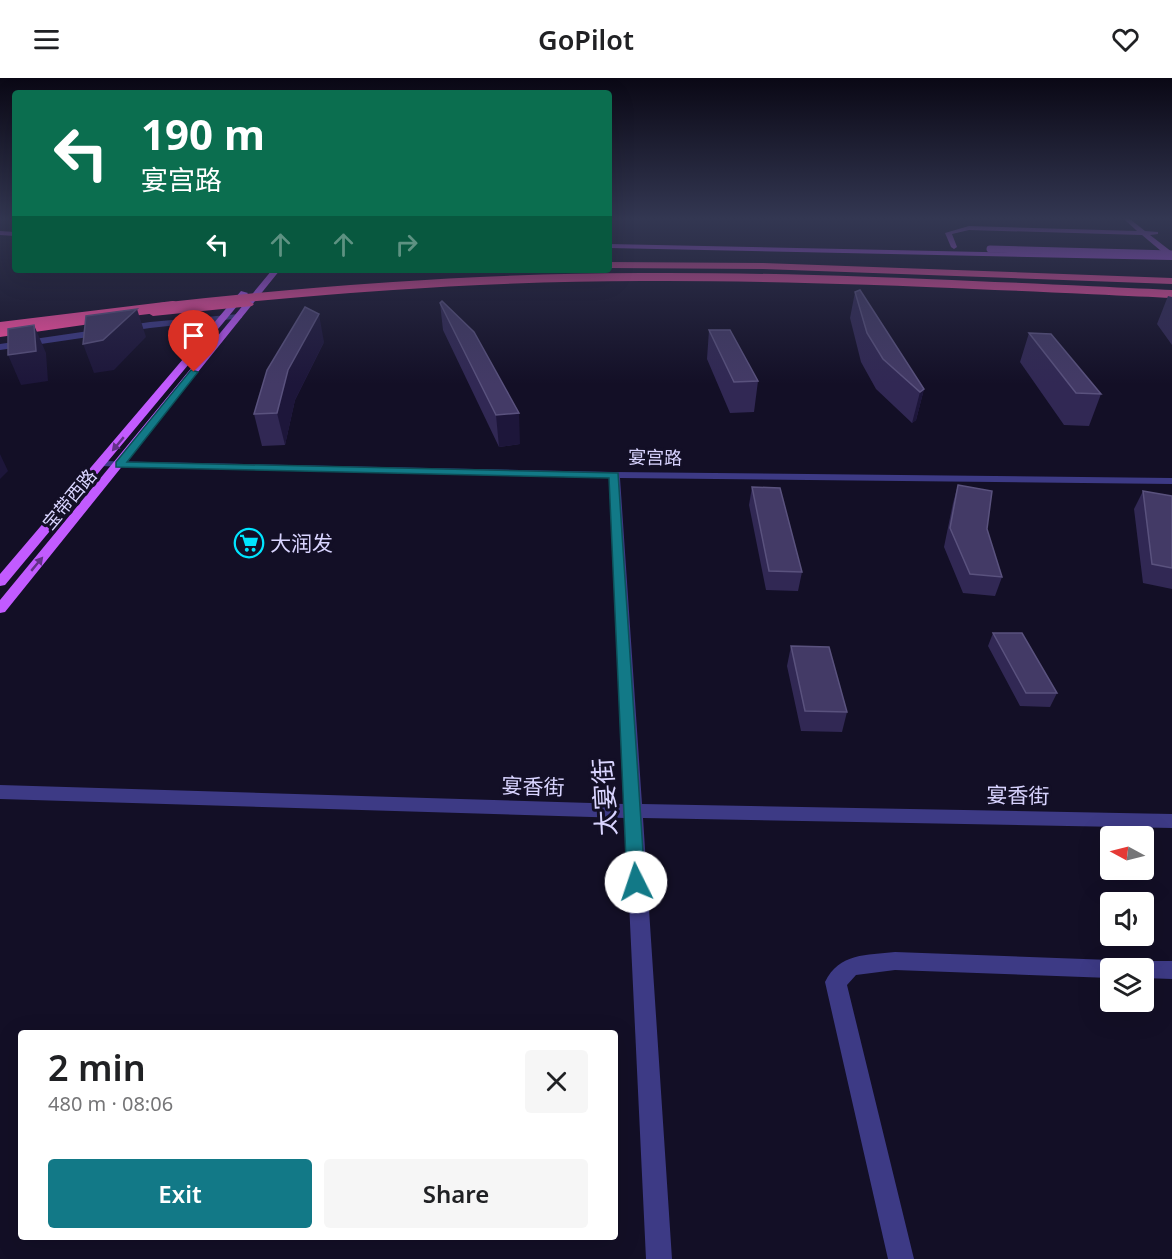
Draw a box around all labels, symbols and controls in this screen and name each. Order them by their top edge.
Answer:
text: GoPilot [538,21,634,58]
icon: menu [30,23,63,56]
icon: heart [1109,23,1142,56]
text: 190 m [141,105,265,162]
icon: left [42,114,120,192]
text: 宴宫路 [141,161,222,198]
icon: left [201,228,234,261]
icon: ahead [264,228,297,261]
icon: ahead [327,228,360,261]
icon: right [390,228,423,261]
pin [168,310,219,372]
icon: arrive [177,319,210,352]
one-way arrow [112,436,125,451]
street label: 宴宫路 [628,445,682,469]
street label: 宝带西路 [37,464,101,534]
supermarket icon: 大润发 [233,527,265,559]
place label: 大润发 [270,529,333,557]
one-way arrow [31,556,44,572]
street label: 太宴街 [584,757,624,837]
street label: 宴香街 [501,771,565,801]
street label: 宴香街 [986,780,1050,810]
north arrow [1100,826,1154,880]
map controls [1100,826,1154,1012]
position arrow [604,850,668,914]
button: sound [1100,892,1154,946]
button: layers [1100,958,1154,1012]
text: 2 min [48,1043,146,1092]
button: close [525,1050,588,1113]
text: 480 m · 08:06 [48,1090,173,1117]
button: Exit [48,1159,312,1228]
button: Share [324,1159,588,1228]

